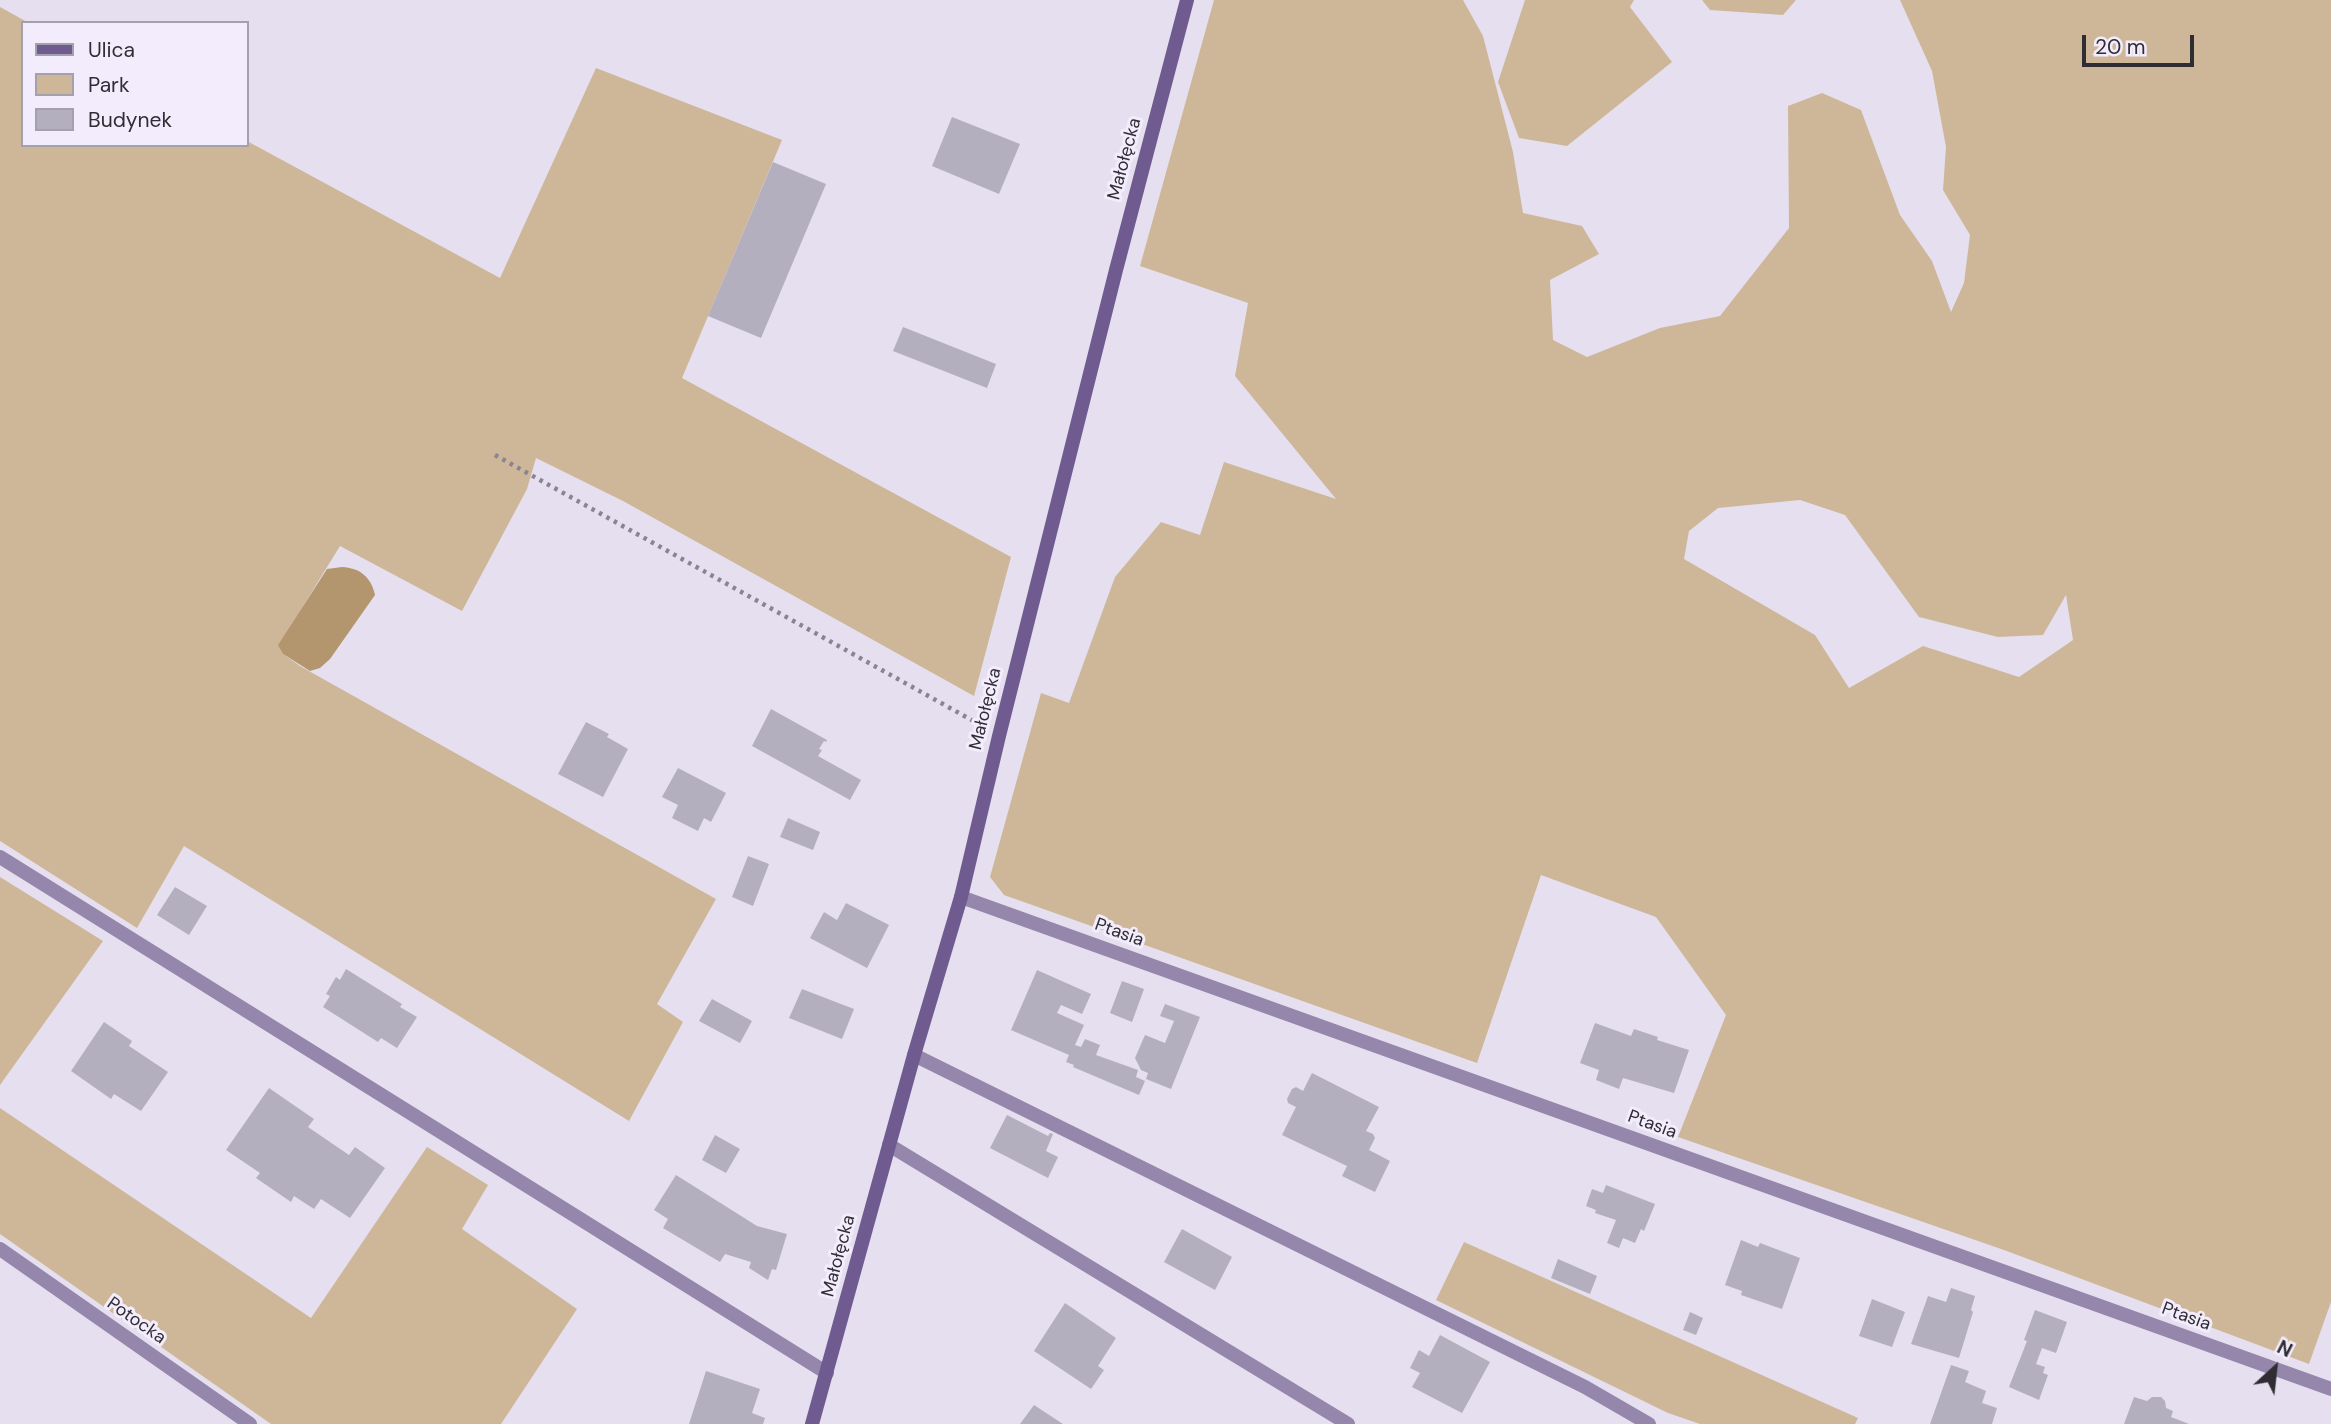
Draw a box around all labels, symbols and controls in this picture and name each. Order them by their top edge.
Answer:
legend [21,21,248,147]
scale bar [2086,21,2198,65]
text: 20 m [2095,33,2146,61]
text: Ulica [88,36,135,64]
text: Park [88,71,129,99]
text: Budynek [88,106,172,134]
street label: Małołęcka [1104,116,1146,202]
street label: Małołęcka [965,666,1007,752]
street label: Ptasia [1092,914,1146,952]
street label: Ptasia [1625,1106,1679,1144]
street label: Małołęcka [818,1213,860,1299]
street label: Potocka [102,1293,170,1349]
street label: Ptasia [2159,1298,2213,1336]
north arrow [2240,1333,2310,1403]
text: N [2273,1335,2297,1363]

